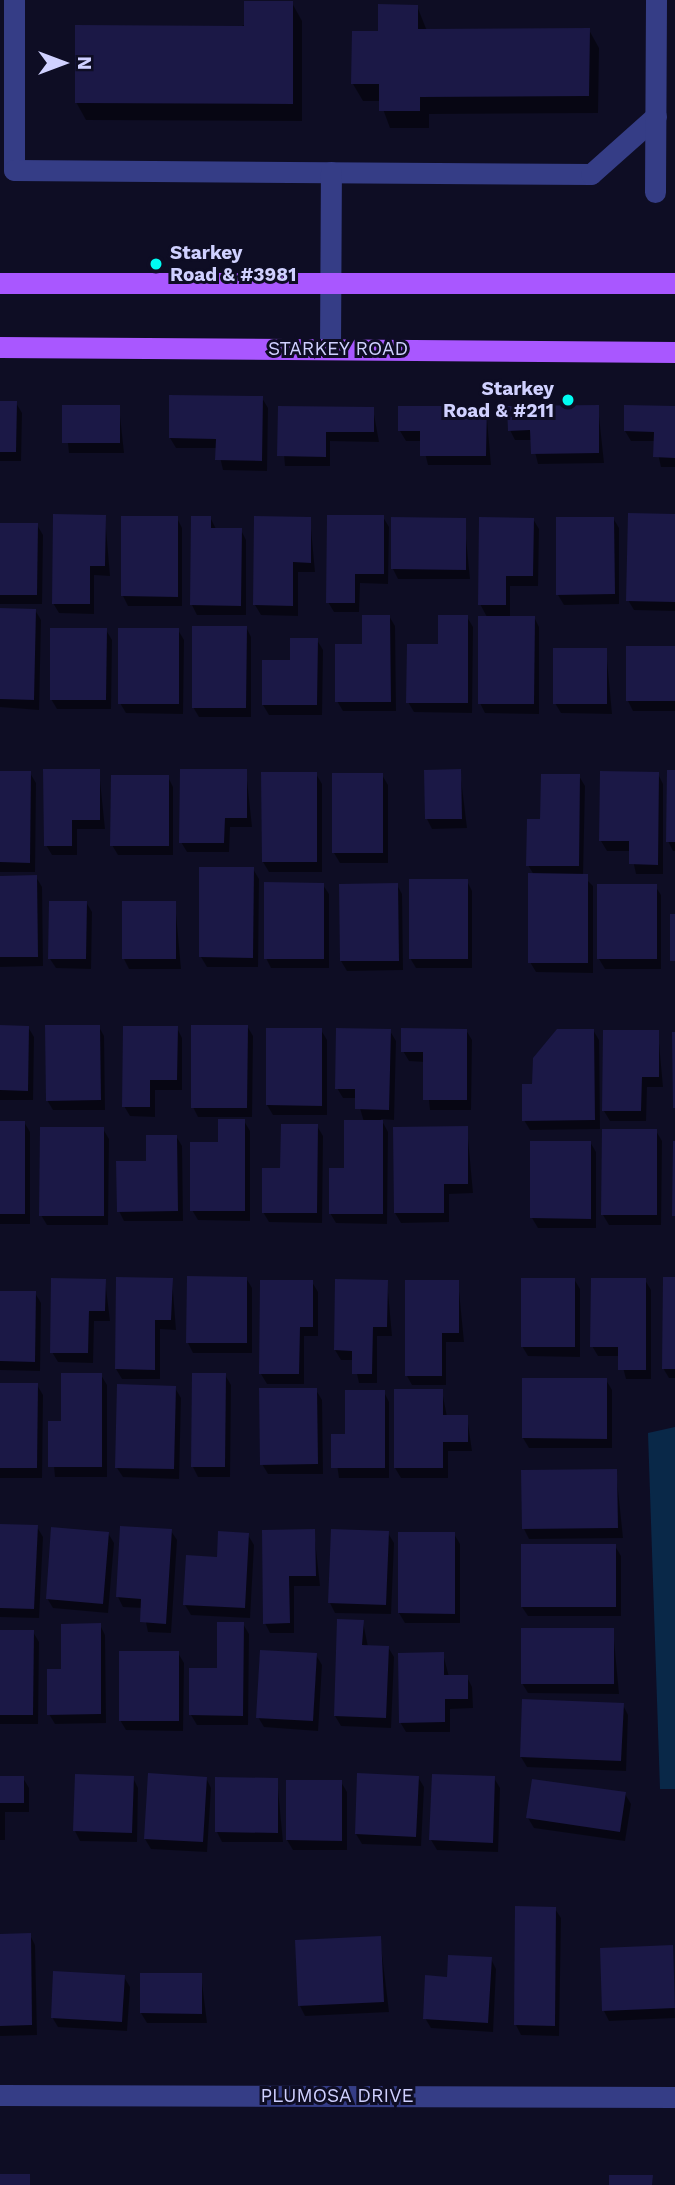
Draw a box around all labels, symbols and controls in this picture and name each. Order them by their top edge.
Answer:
north arrow [28,28,98,98]
text: N [73,56,96,70]
place label: Starkey Road & #3981 [170,242,296,286]
marker: Starkey Road & #3981 [148,256,164,272]
street label: STARKEY ROAD [267,338,409,360]
place label: Starkey Road & #211 [443,378,554,422]
marker: Starkey Road & #211 [560,392,576,408]
street label: PLUMOSA DRIVE [260,2085,414,2107]

